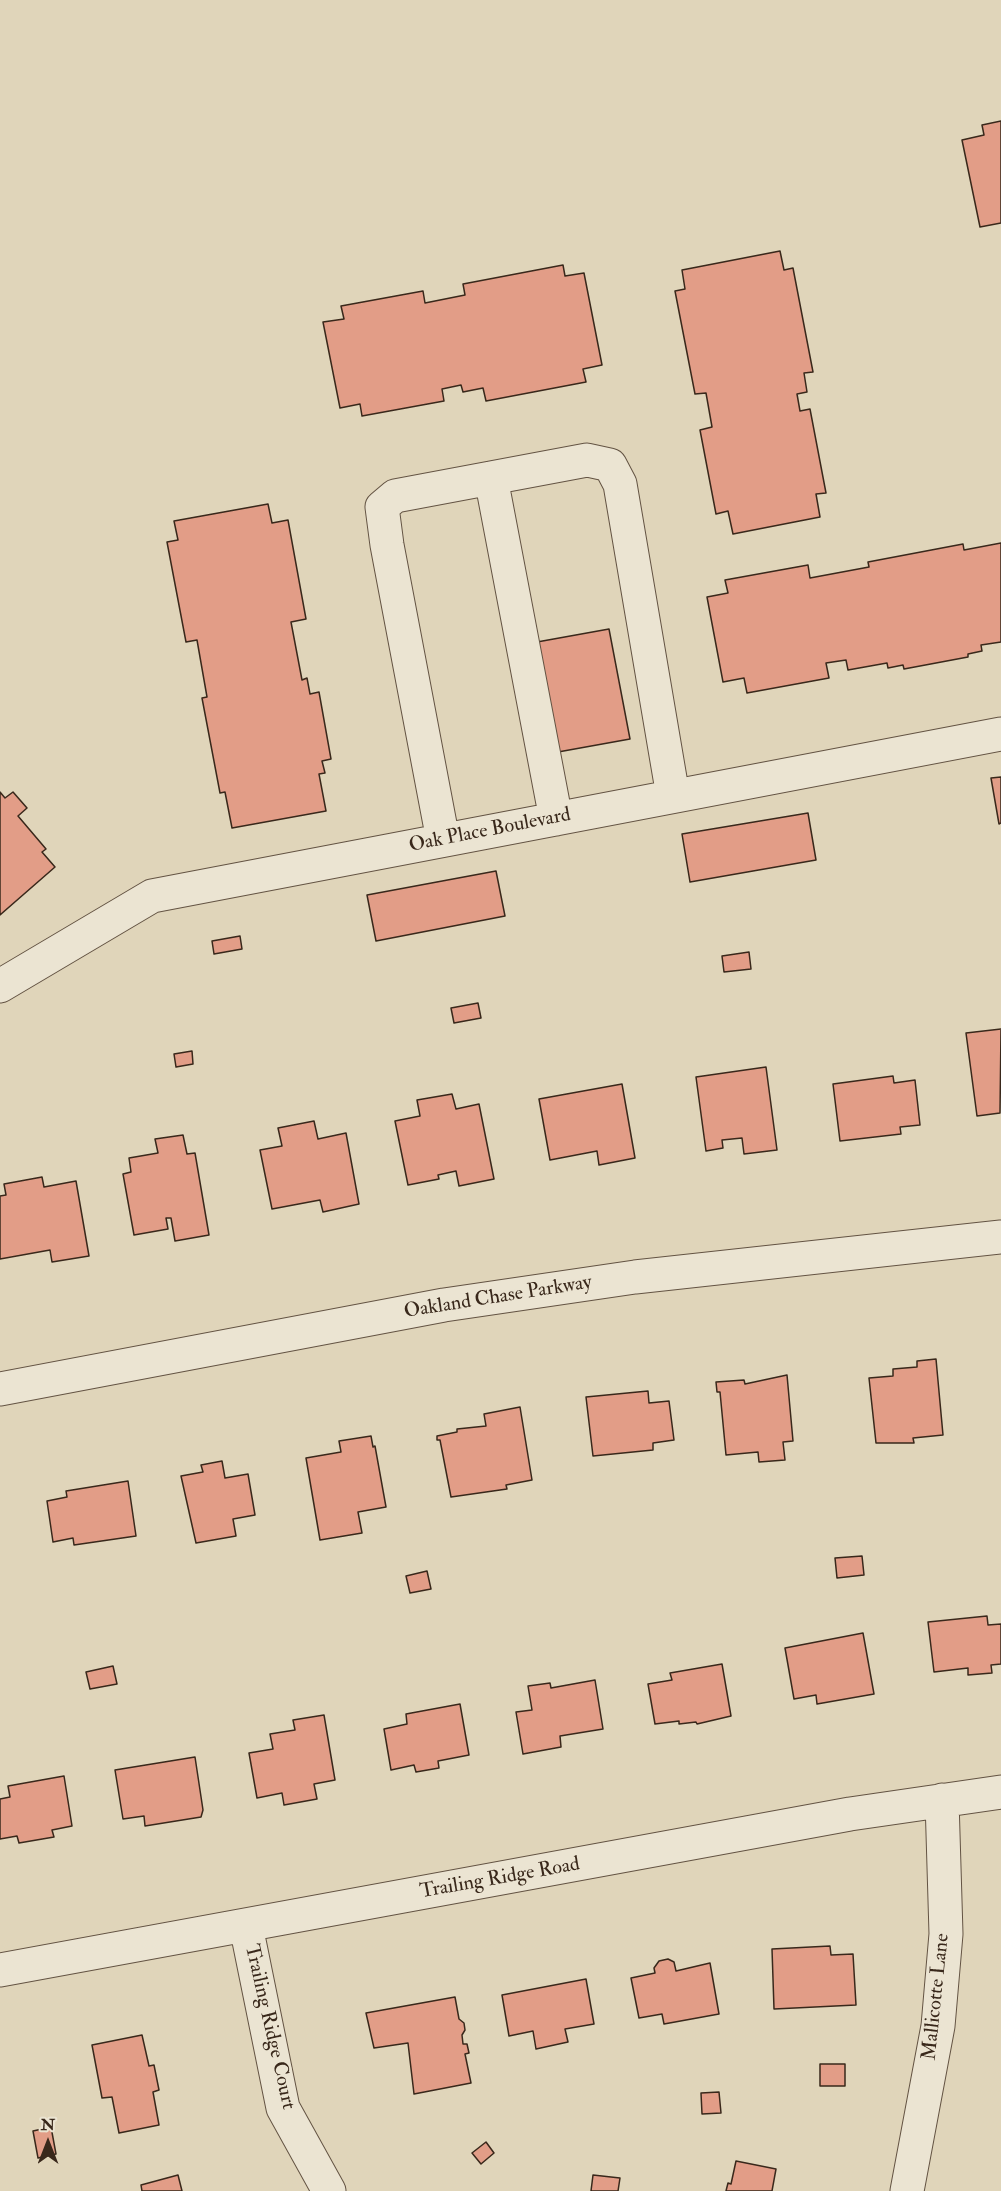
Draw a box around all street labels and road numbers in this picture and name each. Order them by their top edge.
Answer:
street label: Oak Place Boulevard [407,804,573,858]
street label: Oakland Chase Parkway [402,1271,594,1325]
street label: Trailing Ridge Road [418,1853,582,1905]
street label: Mallicotte Lane [918,1932,956,2062]
street label: Trailing Ridge Court [238,1942,300,2112]

